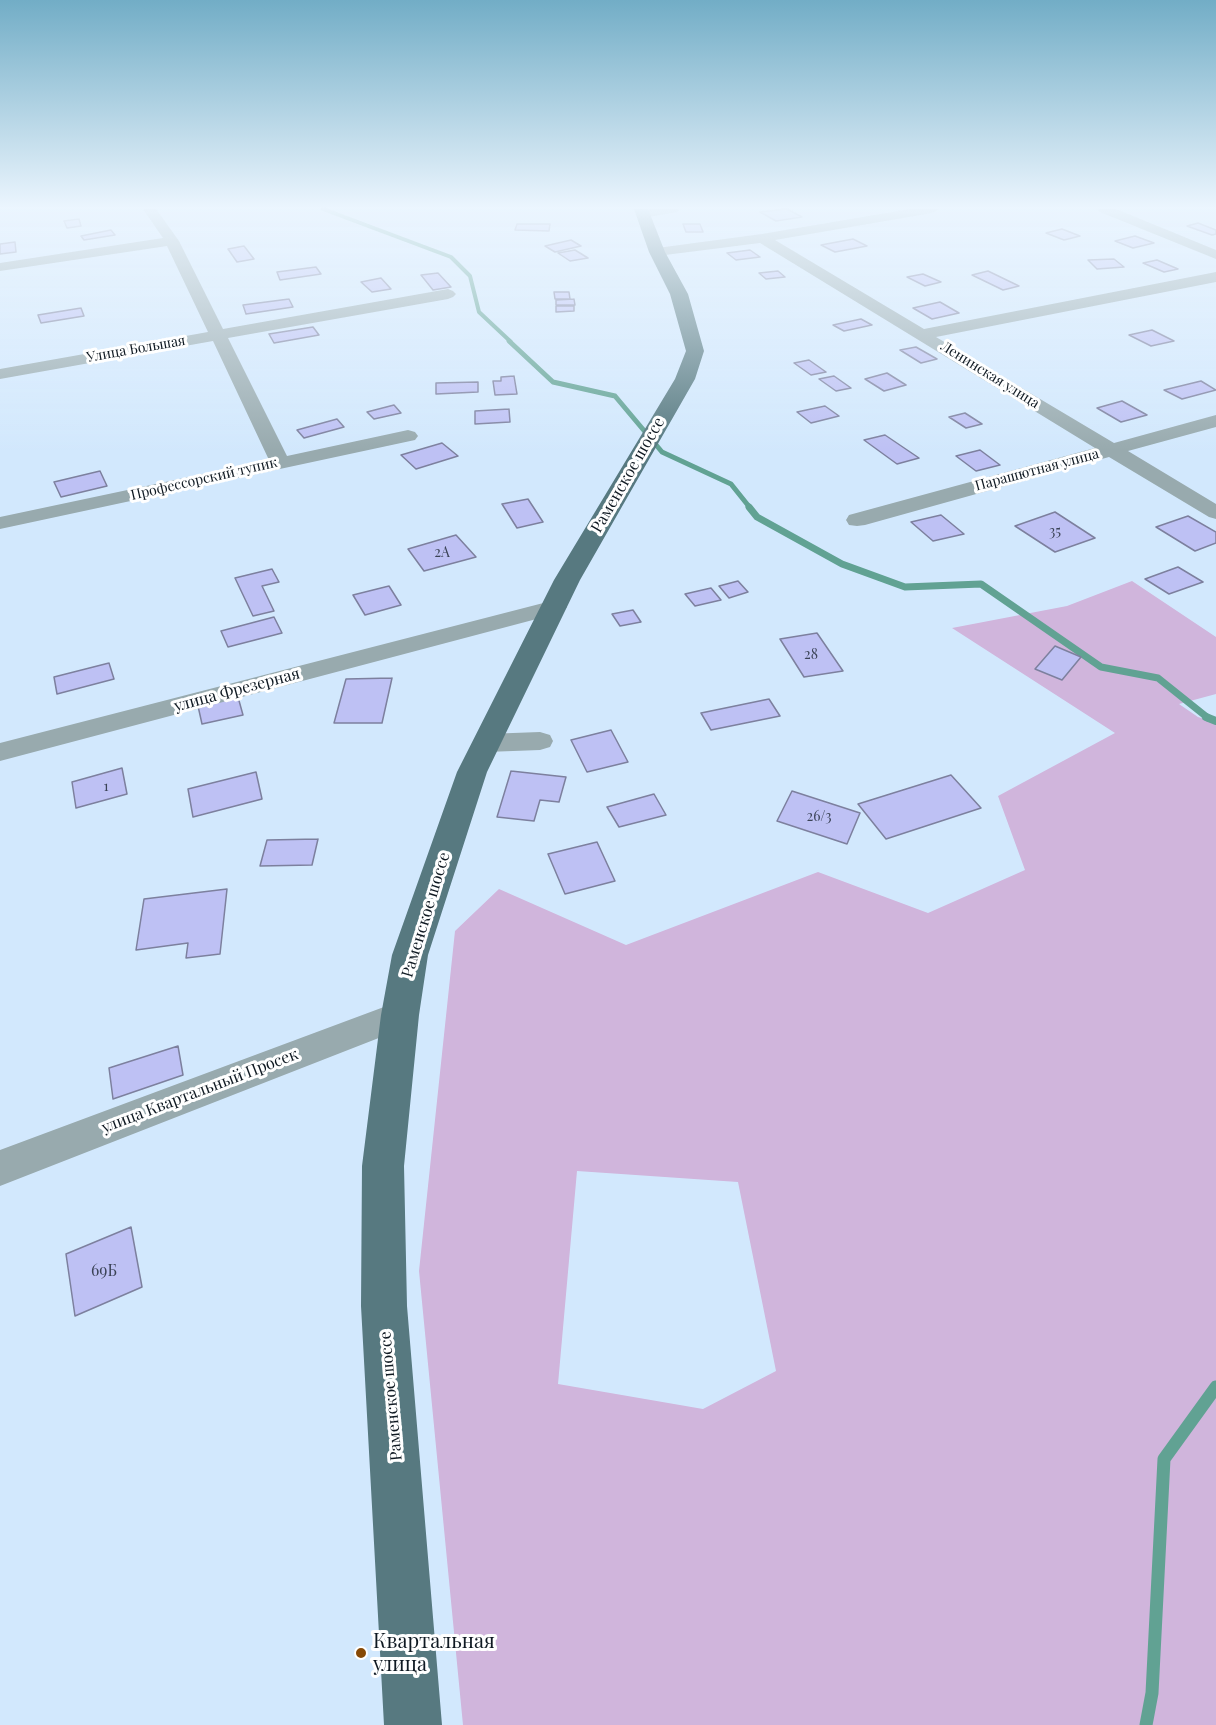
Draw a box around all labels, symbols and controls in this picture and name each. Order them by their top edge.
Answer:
street label: Улица Большая [85,332,187,366]
street label: Ленинская улица [938,338,1042,412]
street label: Раменское шоссе [587,414,669,536]
street label: Парашютная улица [973,445,1101,495]
street label: Профессорский тупик [129,454,279,504]
house number: 35 [1049,524,1061,540]
house number: 2А [434,545,450,561]
house number: 28 [804,647,818,663]
street label: улица Фрезерная [172,664,302,716]
house number: 1 [103,779,109,795]
house number: 26/3 [806,809,832,825]
street label: Раменское шоссе [398,850,454,980]
street label: улица Квартальный Просек [99,1045,301,1137]
house number: 69Б [91,1261,117,1281]
street label: Раменское шоссе [376,1330,406,1462]
place label: Квартальная улица [373,1630,495,1677]
marker: Квартальная улица [354,1646,368,1660]

